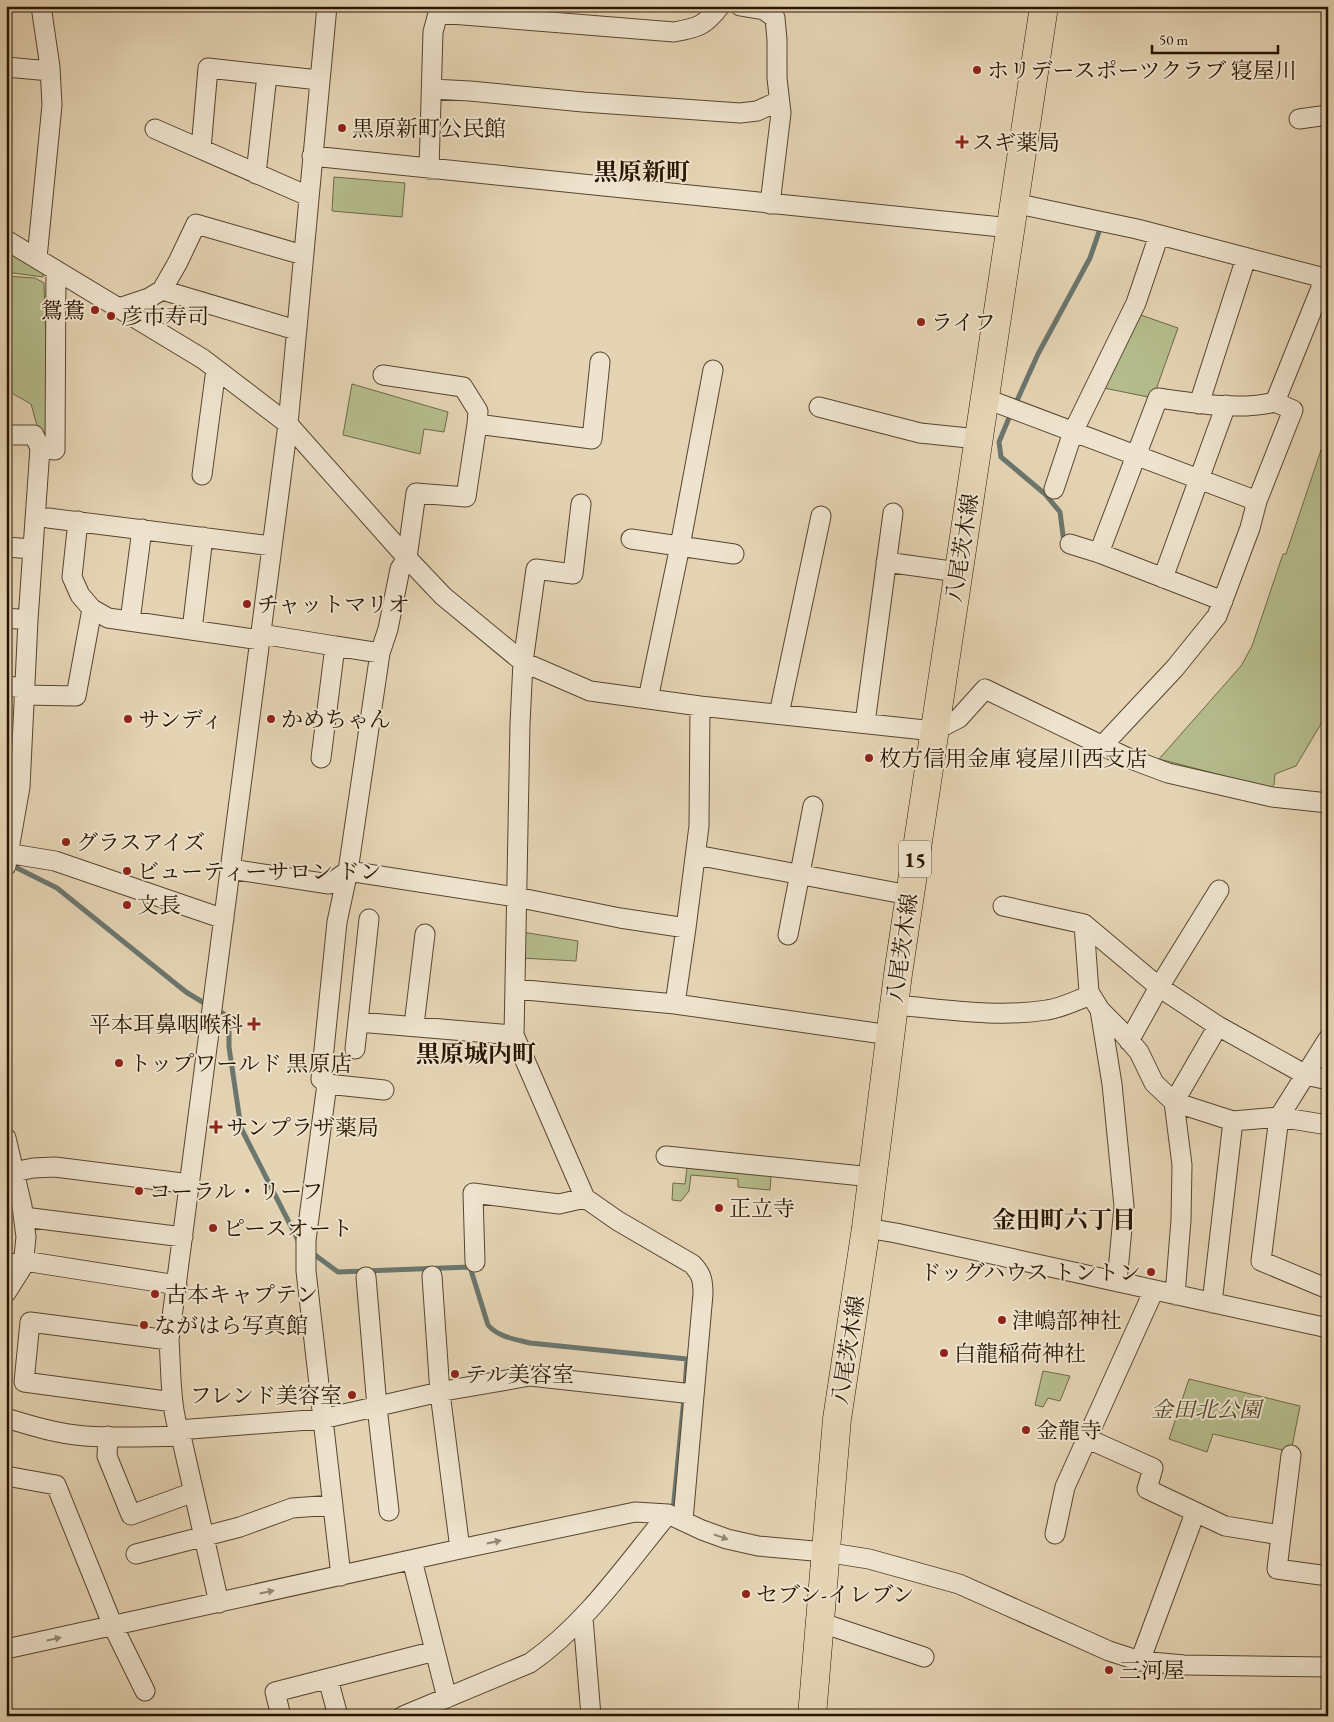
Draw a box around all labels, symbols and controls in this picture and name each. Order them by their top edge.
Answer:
scale bar [1152,22,1278,54]
text: 50 m [1159,30,1188,49]
place label: ホリデースポーツクラブ 寝屋川 [987,56,1297,85]
marker: ホリデースポーツクラブ 寝屋川 [971,64,983,76]
place label: 黒原新町公民館 [352,114,506,143]
marker: 黒原新町公民館 [336,122,348,134]
place label: スギ薬局 [972,128,1060,157]
marker: スギ薬局 [956,136,968,148]
district label: 黒原新町 [594,156,690,187]
place label: 鴛鴦 [41,296,85,325]
place label: 彦市寿司 [121,302,209,331]
marker: 鴛鴦 [89,304,101,316]
place label: ライフ [931,308,996,337]
marker: 彦市寿司 [105,310,117,322]
marker: ライフ [915,316,927,328]
street label: 八尾茨木線 [939,491,985,605]
place label: チャットマリオ [257,590,410,619]
marker: チャットマリオ [241,598,253,610]
place label: サンディ [138,705,223,734]
place label: かめちゃん [281,705,391,734]
marker: サンディ [122,713,134,725]
marker: かめちゃん [265,713,277,725]
place label: 枚方信用金庫 寝屋川西支店 [879,744,1147,773]
marker: 枚方信用金庫 寝屋川西支店 [863,752,875,764]
place label: グラスアイズ [76,828,205,857]
marker: グラスアイズ [60,836,72,848]
road number: 15 [899,841,931,878]
place label: ビューティーサロン ドン [137,857,382,886]
marker: ビューティーサロン ドン [121,865,133,877]
place label: 文長 [137,891,181,920]
street label: 八尾茨木線 [880,892,924,1004]
marker: 文長 [121,899,133,911]
place label: 平本耳鼻咽喉科 [89,1010,243,1039]
marker: 平本耳鼻咽喉科 [247,1017,261,1031]
district label: 黒原城内町 [416,1038,536,1069]
place label: トップワールド 黒原店 [129,1049,352,1078]
marker: トップワールド 黒原店 [113,1057,125,1069]
place label: サンプラザ薬局 [226,1113,379,1142]
marker: サンプラザ薬局 [210,1121,222,1133]
place label: コーラル・リーフ [149,1177,323,1206]
marker: コーラル・リーフ [133,1185,145,1197]
place label: 正立寺 [729,1194,795,1223]
marker: 正立寺 [713,1202,725,1214]
district label: 金田町六丁目 [992,1204,1136,1235]
place label: ピースオート [223,1214,353,1243]
marker: ピースオート [207,1222,219,1234]
place label: ドッグハウス トントン [919,1258,1141,1287]
marker: ドッグハウス トントン [1145,1266,1157,1278]
place label: 古本キャプテン [165,1280,318,1309]
marker: 古本キャプテン [149,1288,161,1300]
street label: 八尾茨木線 [825,1293,871,1407]
place label: 津嶋部神社 [1012,1306,1122,1335]
place label: ながはら写真館 [154,1311,308,1340]
marker: 津嶋部神社 [996,1314,1008,1326]
marker: ながはら写真館 [138,1319,150,1331]
place label: 白龍稲荷神社 [954,1339,1086,1368]
marker: 白龍稲荷神社 [938,1347,950,1359]
place label: テル美容室 [465,1360,574,1389]
marker: テル美容室 [449,1368,461,1380]
place label: フレンド美容室 [189,1381,342,1410]
marker: フレンド美容室 [346,1389,358,1401]
park label: 金田北公園 [1151,1395,1264,1424]
place label: 金龍寺 [1036,1416,1102,1445]
marker: 金龍寺 [1020,1424,1032,1436]
one-way arrow [714,1533,729,1541]
one-way arrow [486,1538,502,1546]
place label: セブン-イレブン [756,1580,914,1609]
one-way arrow [259,1588,275,1596]
marker: セブン-イレブン [740,1588,752,1600]
one-way arrow [46,1635,61,1643]
place label: 三河屋 [1119,1656,1185,1685]
marker: 三河屋 [1103,1664,1115,1676]

